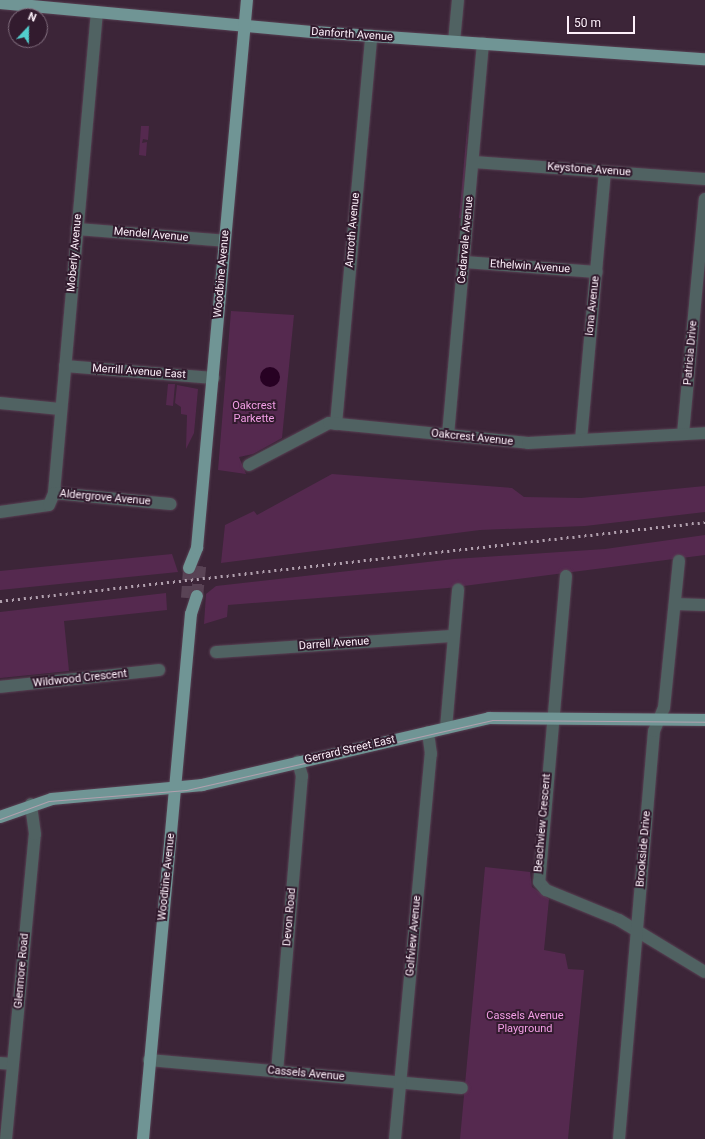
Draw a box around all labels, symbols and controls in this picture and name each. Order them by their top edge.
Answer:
north arrow [8,8,48,48]
scale bar [569,8,637,34]
text: N [26,10,38,25]
text: 50 m [574,16,601,30]
street label: Danforth Avenue [311,26,393,44]
street label: Keystone Avenue [547,160,631,180]
street label: Amroth Avenue [343,192,363,268]
street label: Cedarvale Avenue [456,196,476,284]
street label: Moberly Avenue [65,213,85,293]
street label: Mendel Avenue [113,225,189,245]
street label: Woodbine Avenue [212,230,232,318]
street label: Ethelwin Avenue [490,258,570,276]
street label: Iona Avenue [583,275,603,337]
street label: Patricia Drive [682,320,700,386]
street label: Merrill Avenue East [92,362,186,382]
park label: Oakcrest Parkette [232,400,276,426]
street label: Oakcrest Avenue [430,427,514,449]
street label: Aldergrove Avenue [59,487,151,509]
street label: Darrell Avenue [298,635,370,653]
street label: Wildwood Crescent [32,667,128,691]
street label: Gerrard Street East [304,733,396,767]
street label: Beachview Crescent [532,773,554,873]
street label: Brookside Drive [634,810,654,888]
street label: Woodbine Avenue [156,833,178,921]
street label: Devon Road [281,887,299,947]
street label: Golfview Avenue [404,895,424,977]
street label: Glenmore Road [12,933,32,1009]
park label: Cassels Avenue Playground [486,1010,564,1036]
street label: Cassels Avenue [267,1064,345,1084]

